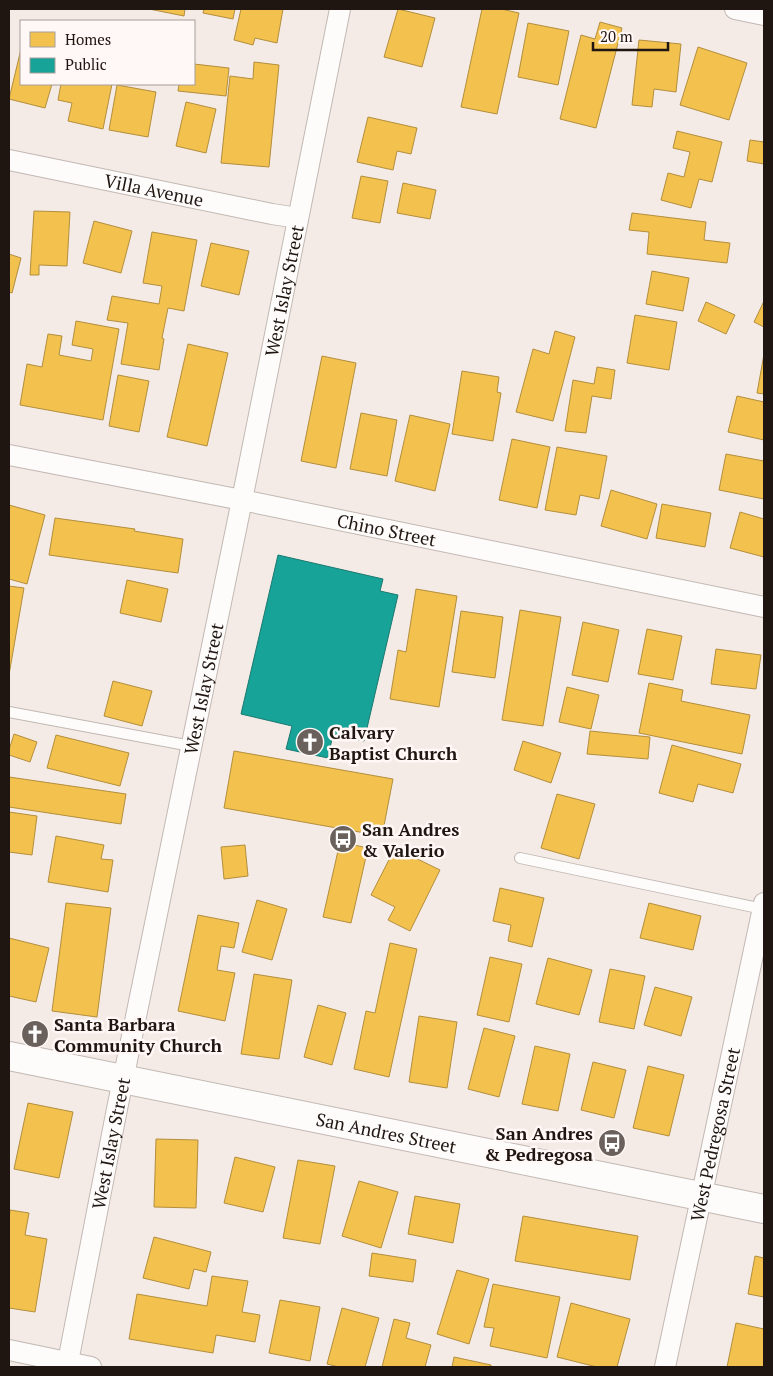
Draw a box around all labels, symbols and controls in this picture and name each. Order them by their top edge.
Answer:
legend [20,20,195,85]
scale bar [593,20,668,52]
text: 20 m [600,26,633,46]
text: Homes [65,29,111,49]
text: Public [65,54,107,74]
street label: Villa Avenue [102,168,206,212]
street label: West Islay Street [259,222,309,359]
street label: Chino Street [335,508,439,552]
street label: West Islay Street [178,620,229,757]
place label: Calvary Baptist Church [329,720,458,765]
church icon: Calvary Baptist Church [295,727,325,757]
place label: San Andres & Valerio [362,817,459,862]
bus stop icon: San Andres & Valerio [328,824,358,854]
place label: Santa Barbara Community Church [54,1012,222,1057]
church icon: Santa Barbara Community Church [20,1019,50,1049]
street label: West Pedregosa Street [684,1045,745,1224]
street label: West Islay Street [86,1075,135,1211]
street label: San Andres Street [314,1107,459,1158]
place label: San Andres & Pedregosa [484,1121,593,1166]
bus stop icon: San Andres & Pedregosa [597,1128,627,1158]

